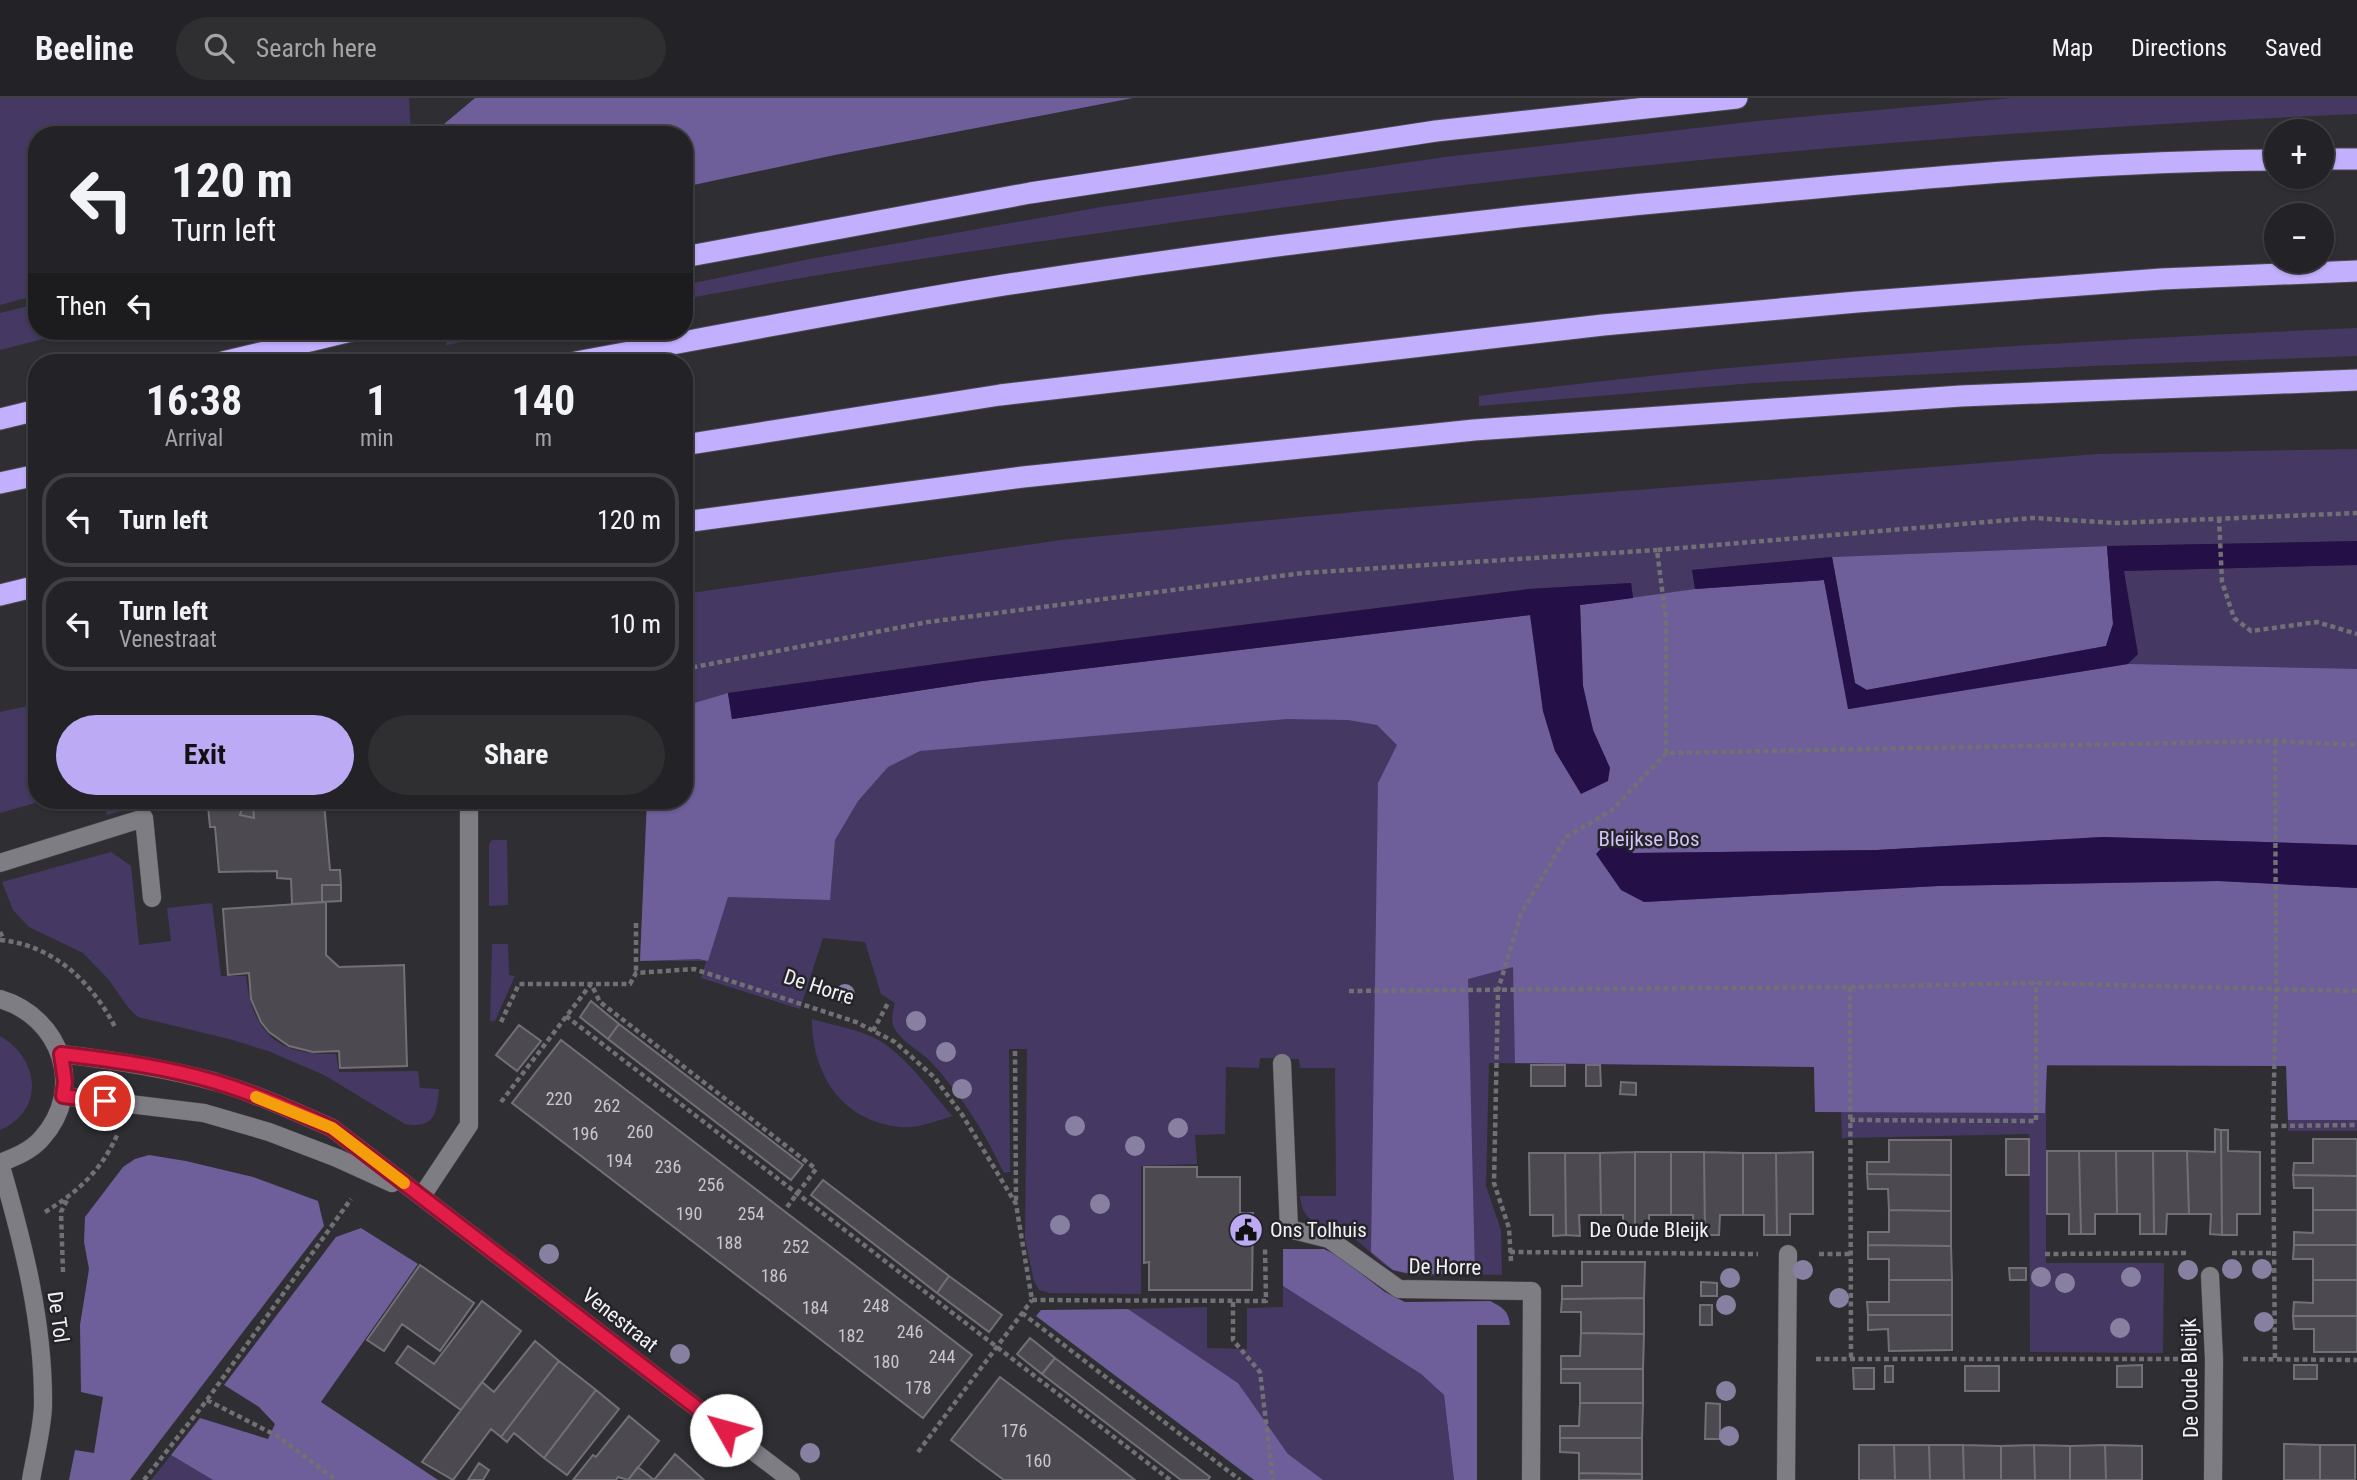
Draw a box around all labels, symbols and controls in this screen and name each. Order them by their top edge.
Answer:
search box [176,17,666,80]
text: Beeline [35,29,134,68]
icon: search [200,29,238,67]
text: Search here [256,33,377,63]
text: Map [2052,34,2093,62]
text: Directions [2131,34,2227,62]
text: Saved [2265,34,2322,62]
map controls [2264,119,2334,273]
button: + [2264,119,2334,189]
text: 120 m [171,152,293,209]
icon: left [56,154,147,245]
button: − [2264,203,2334,273]
text: Turn left [171,211,276,249]
icon: left [121,287,159,325]
text: Then [56,291,107,321]
text: 16:38 [146,376,242,425]
text: 1 [366,376,387,425]
text: 140 [511,376,575,425]
text: Arrival [165,425,223,452]
text: min [360,425,394,452]
text: m [535,425,552,452]
icon: left [60,501,98,539]
text: Turn left [119,505,208,535]
text: 120 m [597,505,661,535]
text: Turn left [119,596,208,626]
icon: left [60,605,98,643]
text: 10 m [610,609,661,639]
text: Venestraat [119,626,217,653]
button: Exit [56,715,354,795]
button: Share [368,715,665,795]
park label: Bleijkse Bos [1599,827,1699,851]
street label: De Horre [781,964,857,1010]
pin [75,1071,135,1131]
icon: arrive [86,1082,124,1120]
house number: 220 [546,1088,572,1109]
house number: 262 [594,1095,620,1116]
house number: 260 [627,1121,653,1142]
house number: 196 [572,1123,598,1144]
house number: 194 [606,1150,632,1171]
house number: 236 [655,1156,681,1177]
house number: 256 [698,1174,724,1195]
house number: 190 [676,1203,702,1224]
house number: 254 [738,1203,764,1224]
public building icon: Ons Tolhuis [1227,1211,1265,1249]
place label: Ons Tolhuis [1270,1218,1367,1242]
street label: De Oude Bleijk [1589,1218,1709,1242]
house number: 188 [716,1232,742,1253]
house number: 252 [783,1236,809,1257]
street label: De Horre [1408,1254,1482,1280]
house number: 186 [761,1265,787,1286]
street label: Venestraat [577,1283,663,1357]
street label: De Tol [43,1290,73,1344]
house number: 248 [863,1295,889,1316]
house number: 184 [802,1297,828,1318]
street label: De Oude Bleijk [2177,1317,2203,1438]
house number: 246 [897,1321,923,1342]
house number: 182 [838,1325,864,1346]
house number: 244 [929,1346,955,1367]
house number: 180 [873,1351,899,1372]
house number: 178 [905,1377,931,1398]
position arrow [689,1393,763,1467]
house number: 176 [1001,1420,1027,1441]
house number: 160 [1025,1450,1051,1471]

